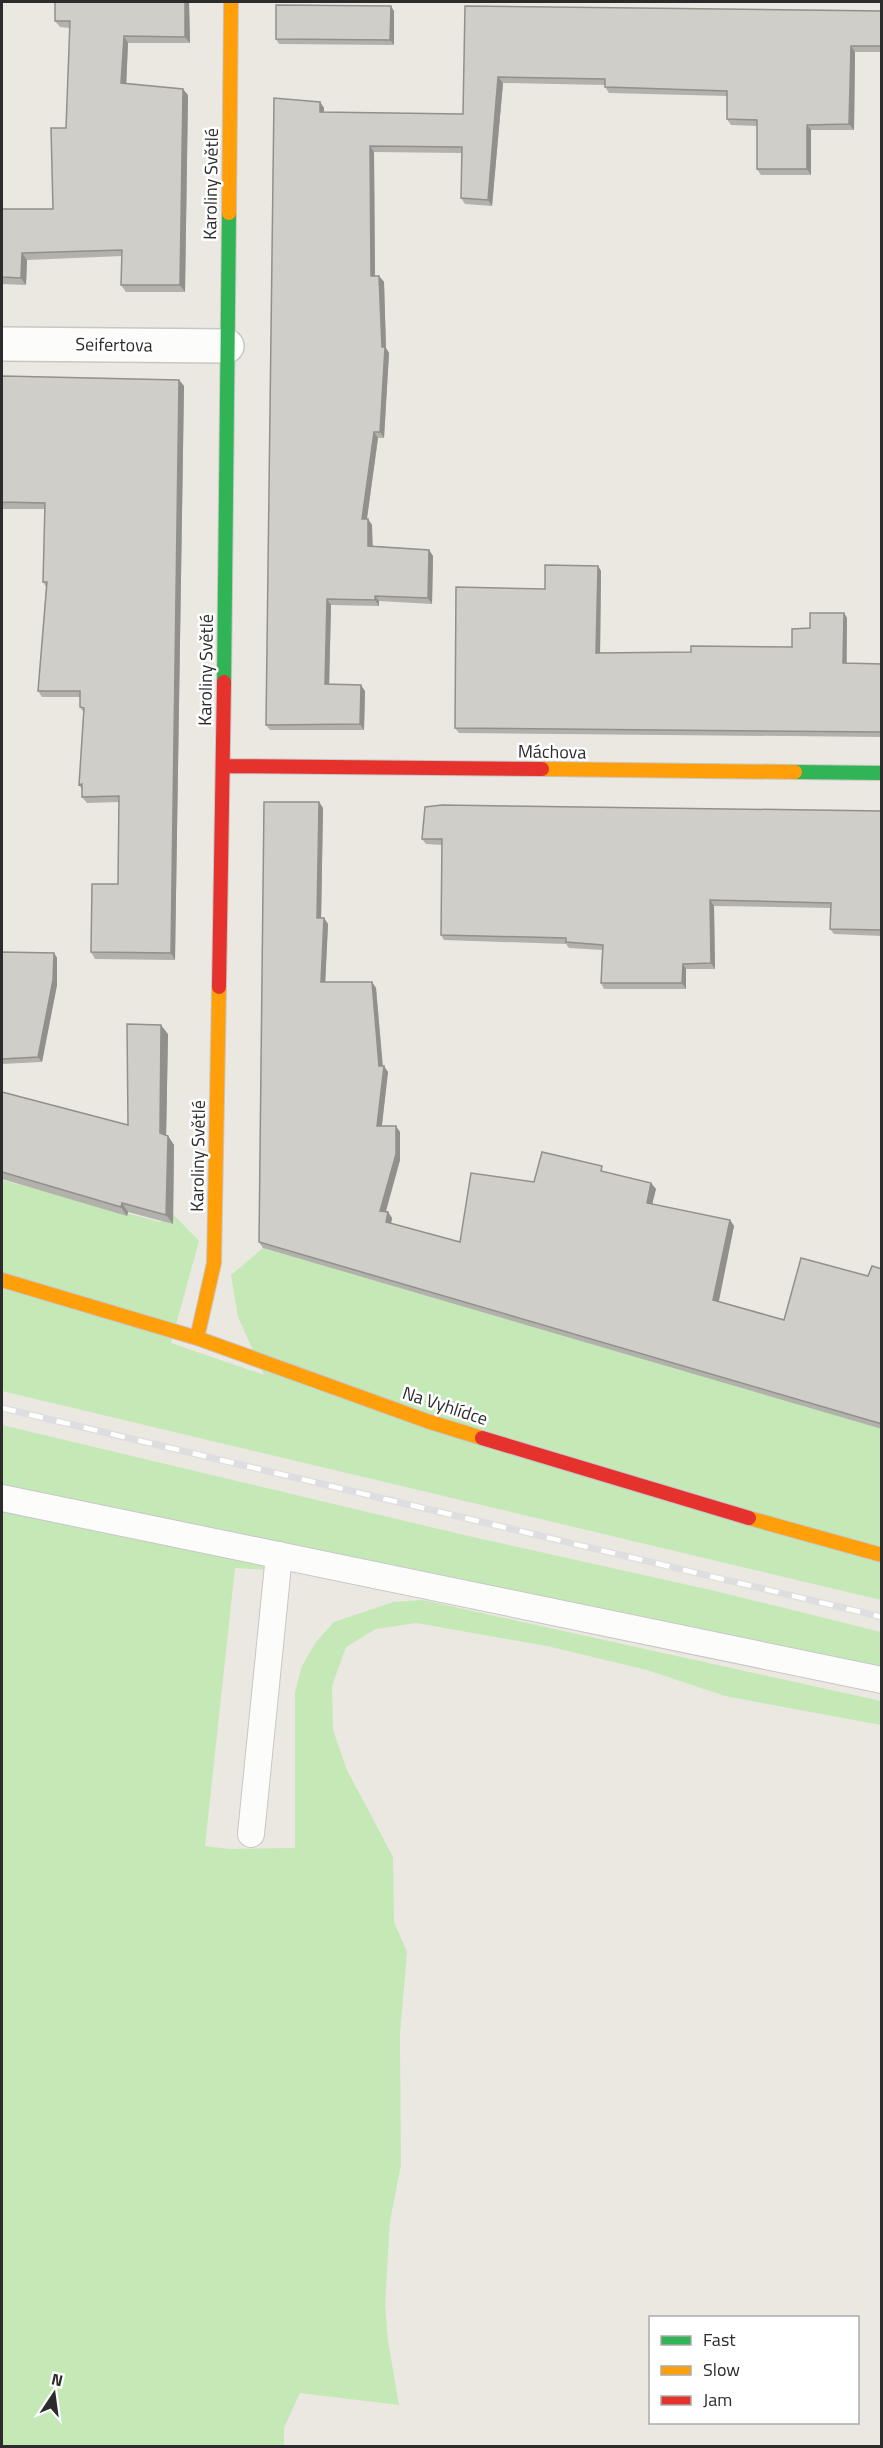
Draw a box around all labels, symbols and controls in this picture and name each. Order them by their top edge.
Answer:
street label: Karoliny Světlé [196,128,225,240]
street label: Seifertova [75,330,153,359]
street label: Karoliny Světlé [191,614,220,726]
street label: Máchova [518,737,587,766]
street label: Karoliny Světlé [183,1100,212,1212]
street label: Na Vyhlídce [399,1379,491,1432]
legend [649,2316,859,2424]
text: Fast [703,2326,736,2353]
text: Slow [703,2356,740,2383]
north arrow [24,2364,84,2424]
text: N [49,2366,65,2392]
text: Jam [703,2386,732,2413]

